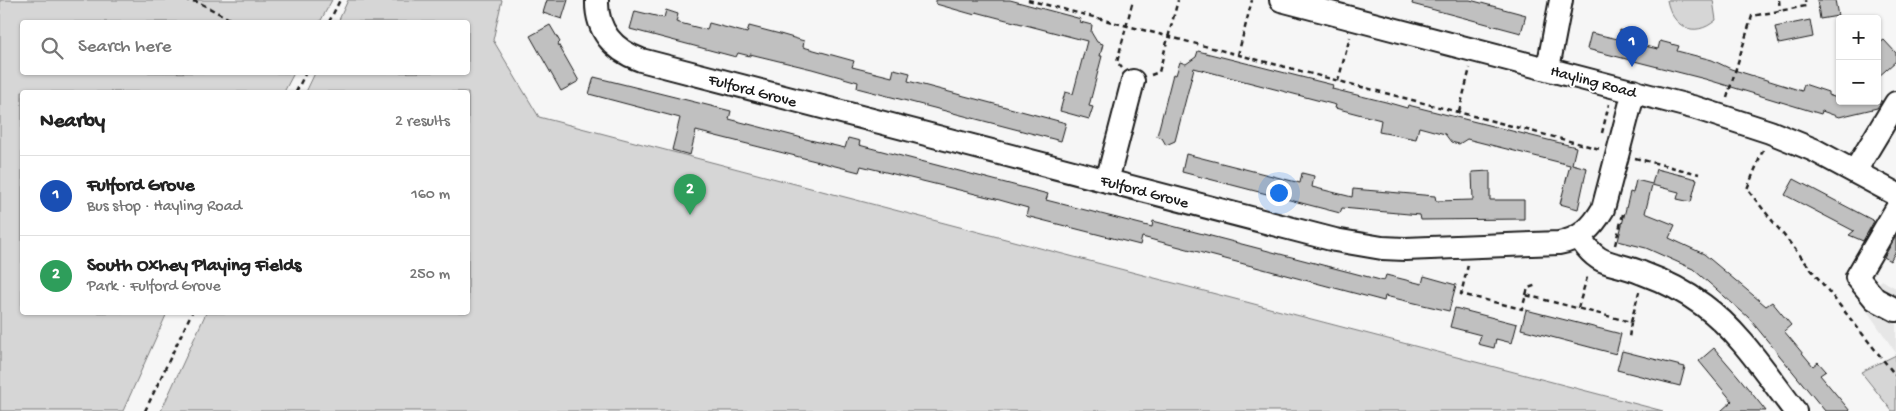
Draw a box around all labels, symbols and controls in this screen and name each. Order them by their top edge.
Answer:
map controls [1836,15,1881,105]
button: + [1836,15,1881,60]
search box [20,20,470,75]
pin: 1 [1616,26,1648,67]
icon: search [38,34,66,62]
text: Search here [78,36,172,59]
button: − [1836,60,1881,105]
street label: Hayling Road [1548,63,1640,104]
street label: Fulford Grove [705,71,799,113]
text: Nearby [40,110,105,135]
text: 2 results [395,113,450,132]
street label: Fulford Grove [1097,172,1191,214]
pin: 2 [674,174,706,215]
text: Fulford Grove [87,175,195,198]
your location [1266,180,1292,206]
text: 1 [53,186,59,205]
text: 160 m [411,186,450,205]
text: Bus stop · Hayling Road [87,198,242,217]
text: South Oxhey Playing Fields [87,255,301,278]
text: 2 [52,266,60,285]
text: 250 m [410,266,450,285]
text: Park · Fulford Grove [87,278,221,297]

